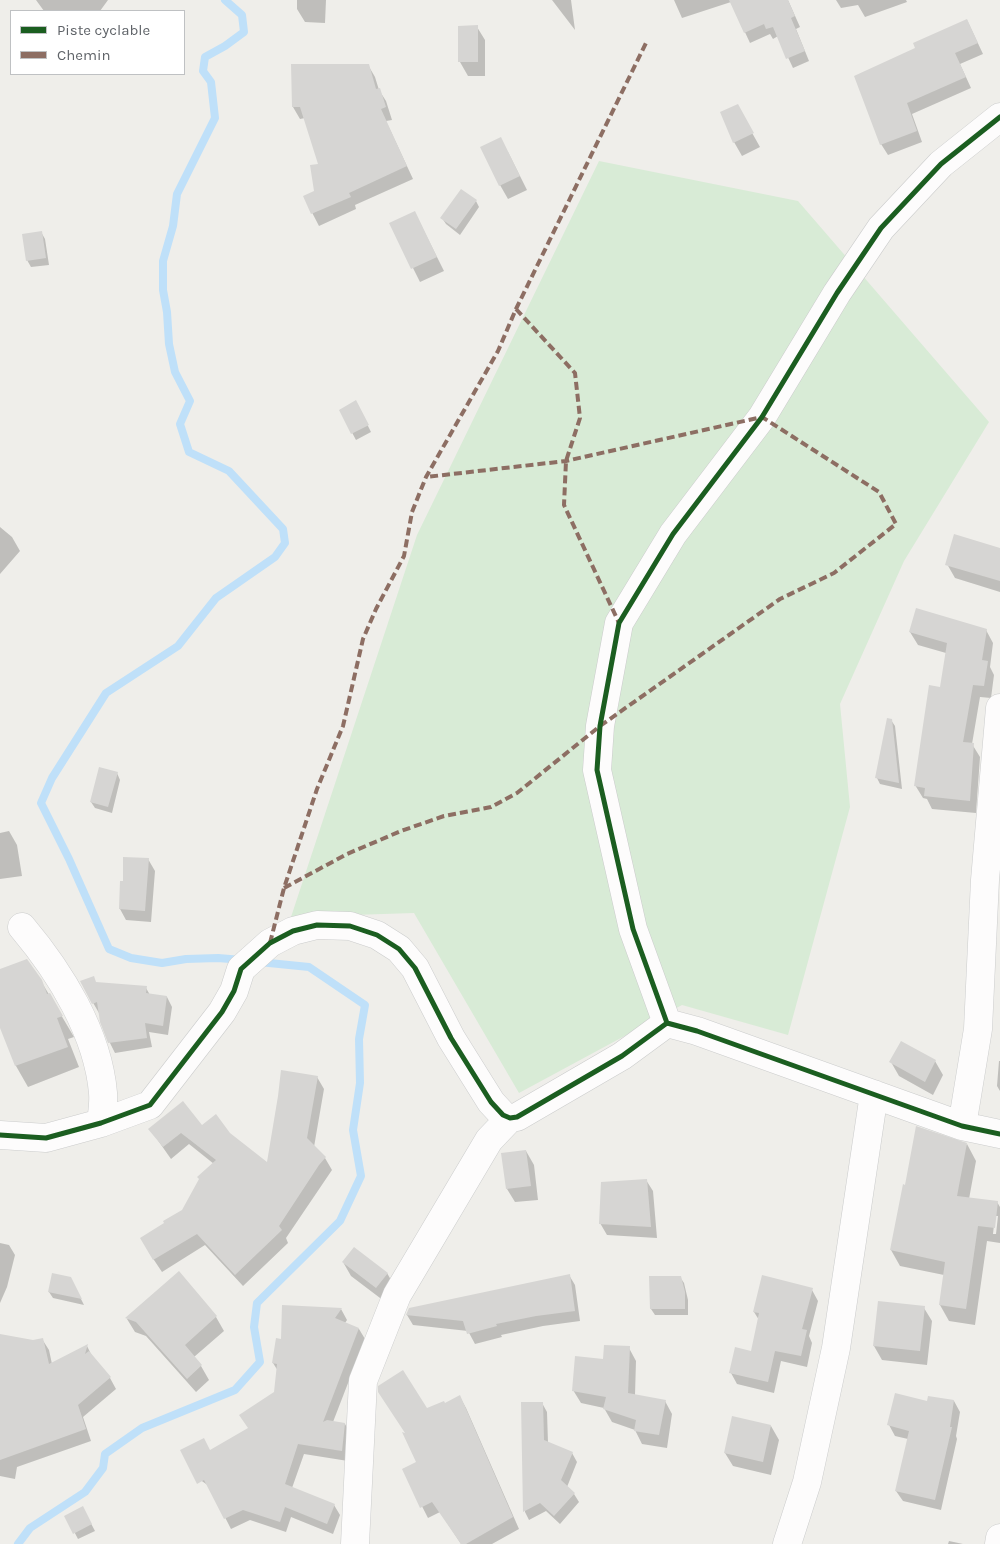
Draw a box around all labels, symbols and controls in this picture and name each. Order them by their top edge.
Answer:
legend [10,10,185,75]
text: Piste cyclable [57,21,150,39]
text: Chemin [57,46,111,64]

